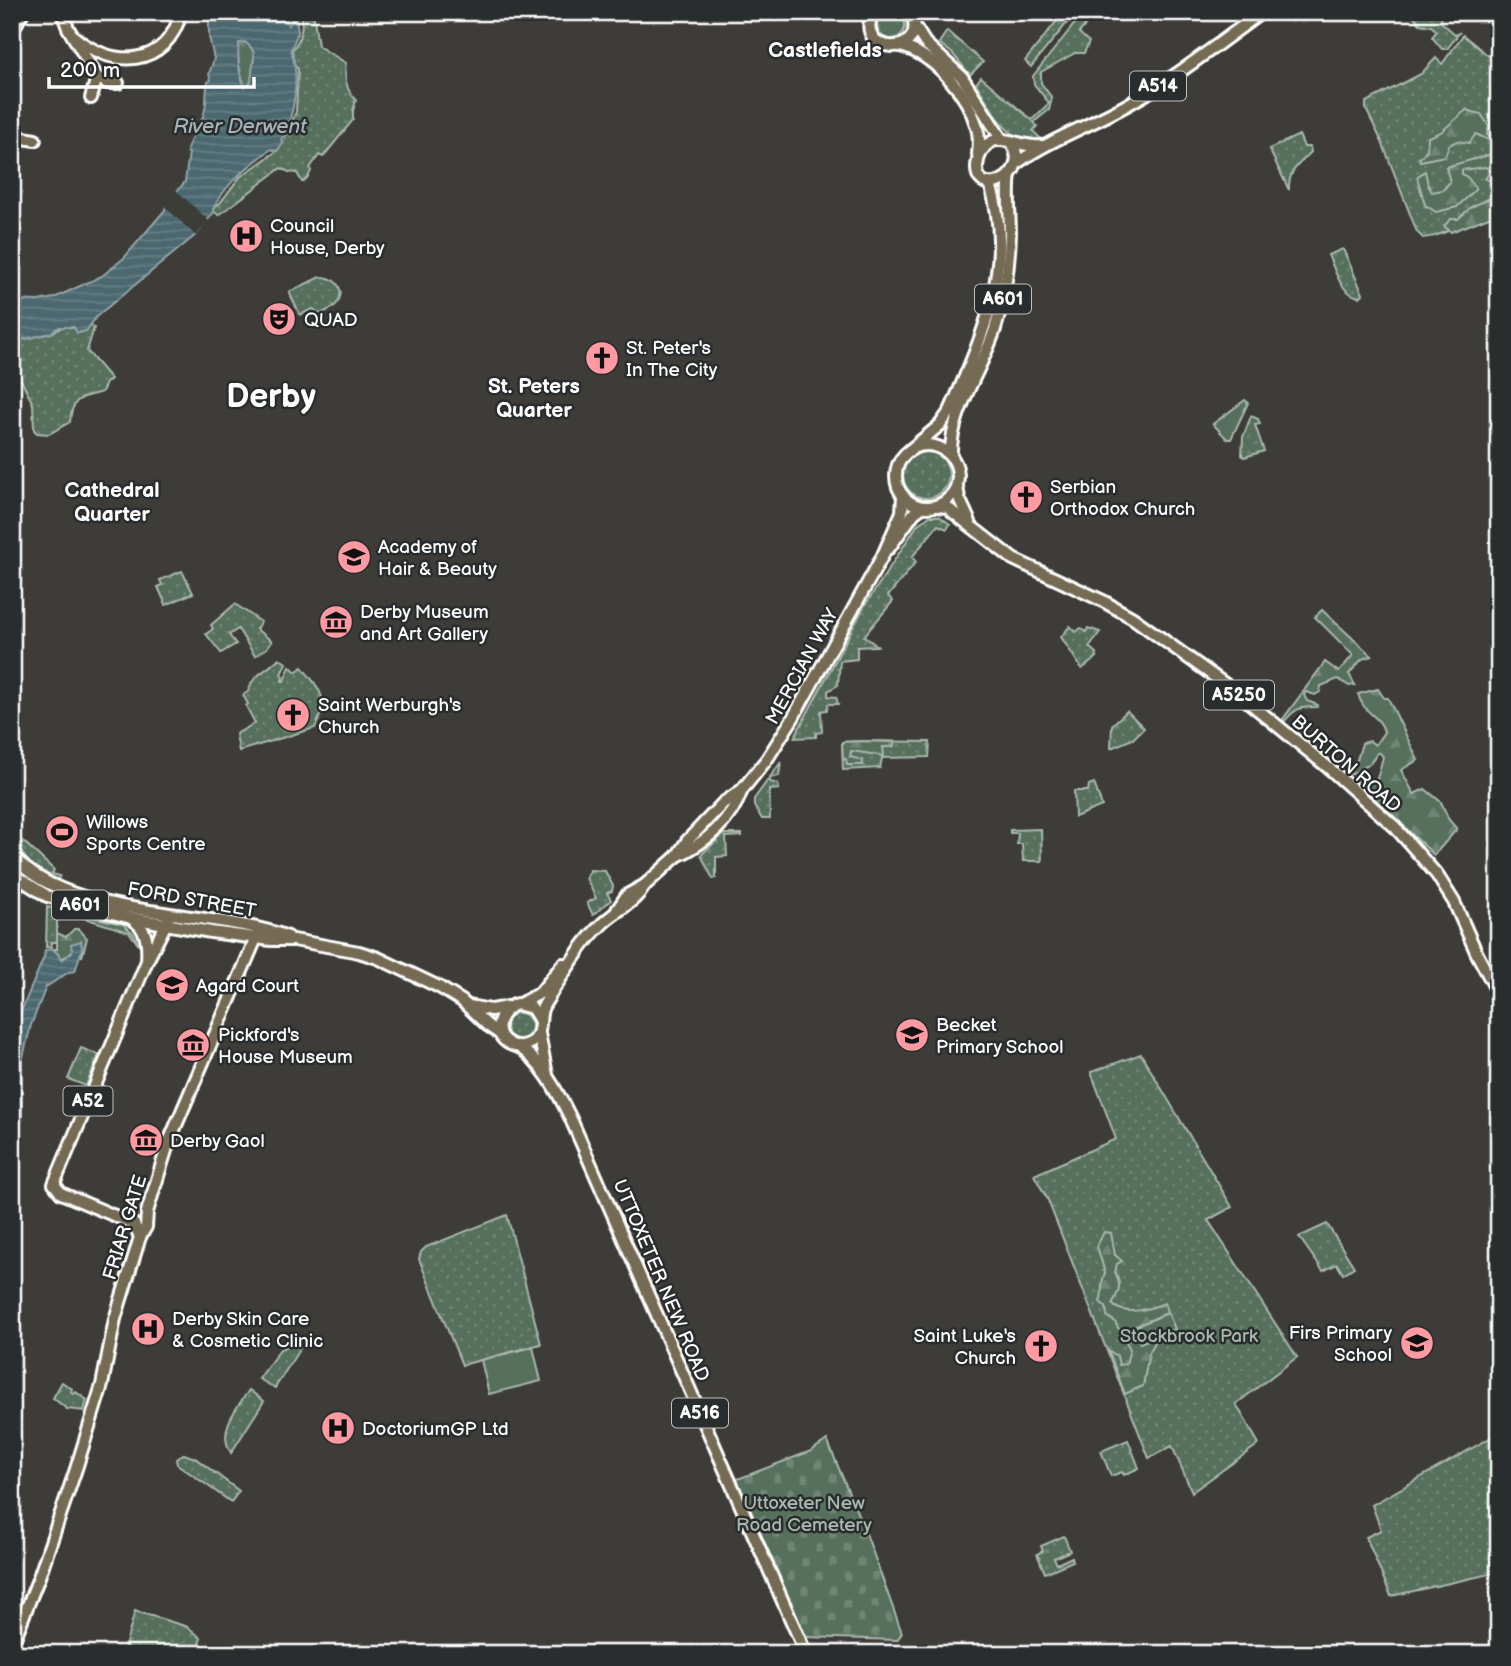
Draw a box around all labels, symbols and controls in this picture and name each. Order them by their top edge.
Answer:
district label: Castlefields [768,38,882,63]
scale bar [49,46,254,90]
text: 200 m [60,58,120,83]
road number: A514 [1130,72,1186,100]
water label: River Derwent [173,114,307,139]
place label: Council House, Derby [270,215,385,260]
hospital icon: Council House, Derby [227,217,265,255]
road number: A601 [975,284,1031,314]
theatre icon: QUAD [260,300,298,338]
place label: QUAD [304,309,358,332]
place label: St. Peter's In The City [626,337,718,382]
church icon: St. Peter's In The City [583,339,621,377]
district label: St. Peters Quarter [488,374,580,423]
district label: Derby [226,377,316,417]
place label: Serbian Orthodox Church [1050,476,1195,521]
district label: Cathedral Quarter [65,478,159,527]
church icon: Serbian Orthodox Church [1007,478,1045,516]
place label: Academy of Hair & Beauty [378,536,497,581]
school or university icon: Academy of Hair & Beauty [335,538,373,576]
place label: Derby Museum and Art Gallery [360,601,489,646]
museum icon: Derby Museum and Art Gallery [317,603,355,641]
street label: MERCIAN WAY [761,604,844,729]
road number: A5250 [1204,680,1274,710]
place label: Saint Werburgh's Church [318,694,461,739]
church icon: Saint Werburgh's Church [274,696,312,734]
street label: BURTON ROAD [1287,710,1406,818]
place label: Willows Sports Centre [86,811,206,856]
sports icon: Willows Sports Centre [43,813,81,851]
street label: FORD STREET [125,878,259,923]
road number: A601 [52,890,108,920]
school or university icon: Agard Court [153,966,191,1004]
place label: Agard Court [196,975,299,998]
place label: Becket Primary School [936,1014,1064,1059]
school or university icon: Becket Primary School [893,1016,931,1054]
place label: Pickford's House Museum [218,1024,353,1069]
museum icon: Pickford's House Museum [174,1026,212,1064]
road number: A52 [64,1086,112,1116]
museum icon: Derby Gaol [127,1121,165,1159]
place label: Derby Gaol [170,1130,265,1153]
street label: FRIAR GATE [99,1172,152,1283]
street label: UTTOXETER NEW ROAD [608,1176,714,1385]
place label: Derby Skin Care & Cosmetic Clinic [172,1308,323,1353]
hospital icon: Derby Skin Care & Cosmetic Clinic [129,1310,167,1348]
place label: Firs Primary School [1289,1322,1392,1367]
school or university icon: Firs Primary School [1398,1324,1436,1362]
place label: Saint Luke's Church [913,1325,1016,1370]
park label: Stockbrook Park [1120,1325,1259,1348]
church icon: Saint Luke's Church [1022,1327,1060,1365]
road number: A516 [672,1398,728,1428]
hospital icon: DoctoriumGP Ltd [319,1409,357,1447]
place label: DoctoriumGP Ltd [362,1418,509,1441]
park label: Uttoxeter New Road Cemetery [736,1492,872,1537]

